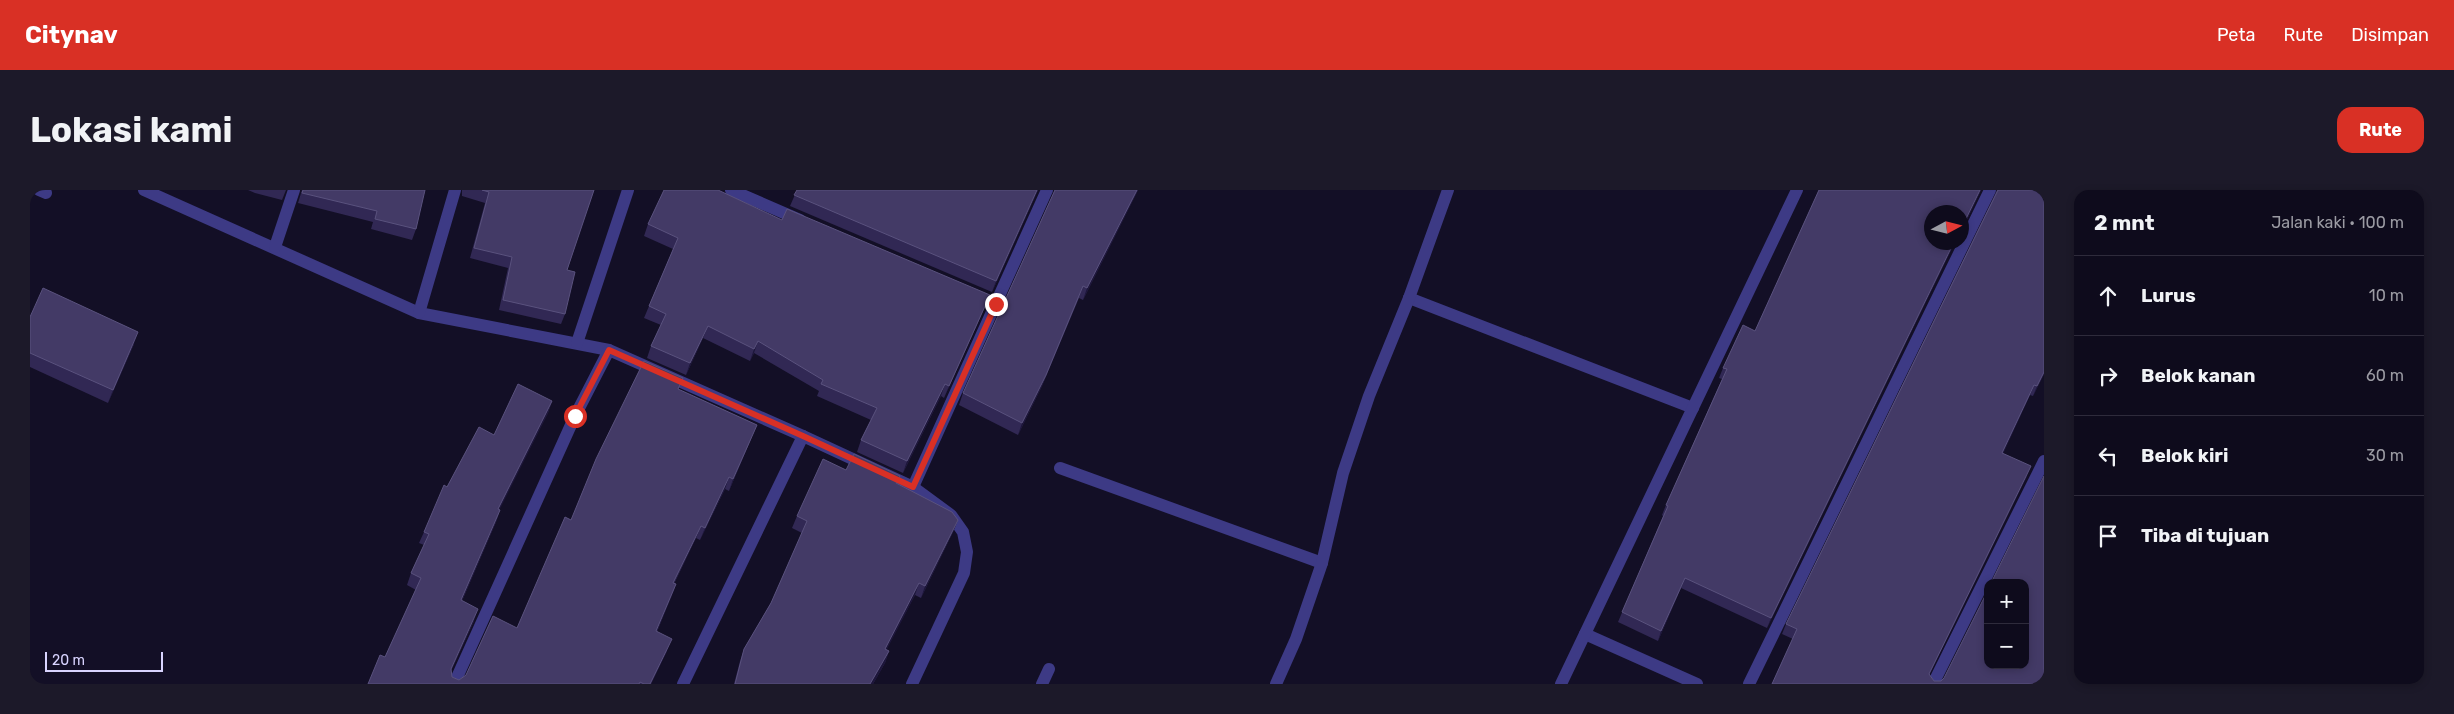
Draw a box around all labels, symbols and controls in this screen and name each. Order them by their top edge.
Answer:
text: Citynav [25,21,118,49]
text: Peta [2217,24,2255,46]
text: Rute [2283,24,2323,46]
text: Disimpan [2351,24,2429,46]
button: Rute [2337,107,2424,153]
text: Lokasi kami [30,109,233,151]
north arrow [1924,205,1969,250]
text: 2 mnt [2094,210,2155,235]
text: Jalan kaki · 100 m [2271,213,2404,232]
icon: ahead [2094,282,2122,310]
text: Lurus [2141,284,2196,307]
text: 10 m [2369,286,2404,305]
route end [985,293,1008,316]
icon: right [2094,362,2122,390]
text: Belok kanan [2141,364,2256,387]
text: 60 m [2366,366,2404,385]
route start [564,405,587,428]
icon: left [2094,442,2122,470]
text: Belok kiri [2141,444,2228,467]
text: 30 m [2366,446,2404,465]
icon: arrive [2094,522,2122,550]
text: Tiba di tujuan [2141,524,2269,547]
map controls [1984,579,2029,669]
button: + [1984,579,2029,624]
button: − [1984,624,2029,669]
scale bar [45,649,162,672]
text: 20 m [52,652,85,669]

